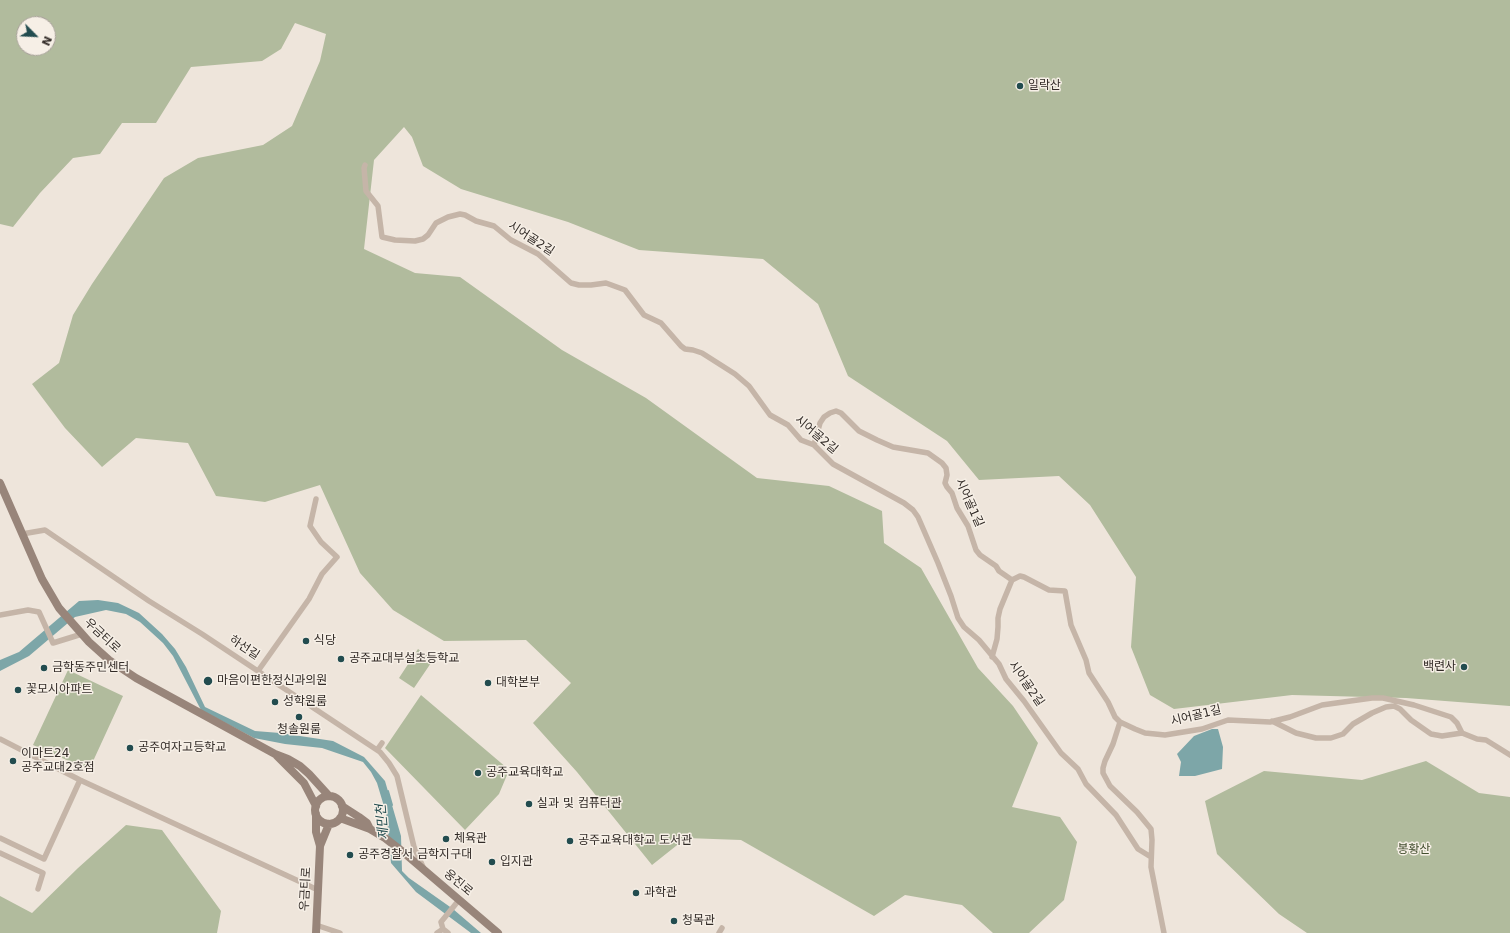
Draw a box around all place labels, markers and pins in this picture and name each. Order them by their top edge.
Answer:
place label: 일락산 [1028,79,1061,93]
marker: 일락산 [1015,81,1025,91]
place label: 식당 [314,634,336,648]
marker: 식당 [301,636,311,646]
place label: 공주교대부설초등학교 [349,652,459,666]
marker: 공주교대부설초등학교 [336,654,346,664]
place label: 백련사 [1423,660,1456,674]
place label: 금학동주민센터 [52,661,129,675]
marker: 백련사 [1459,662,1469,672]
marker: 금학동주민센터 [39,663,49,673]
place label: 마음이편한정신과의원 [217,674,327,688]
marker: 마음이편한정신과의원 [202,675,214,687]
place label: 대학본부 [496,676,540,690]
marker: 대학본부 [483,678,493,688]
place label: 꽃모시아파트 [26,683,92,697]
marker: 꽃모시아파트 [13,685,23,695]
place label: 성학원룸 [283,695,327,709]
marker: 성학원룸 [270,697,280,707]
marker: 청솔원룸 [294,712,304,722]
place label: 청솔원룸 [277,723,321,737]
place label: 공주여자고등학교 [138,741,226,755]
marker: 공주여자고등학교 [125,743,135,753]
place label: 이마트24 공주교대2호점 [21,747,95,775]
marker: 이마트24 공주교대2호점 [8,756,18,766]
place label: 공주교육대학교 [486,766,563,780]
marker: 공주교육대학교 [473,768,483,778]
place label: 실과 및 컴퓨터관 [537,797,622,811]
marker: 실과 및 컴퓨터관 [524,799,534,809]
place label: 체육관 [454,832,487,846]
marker: 체육관 [441,834,451,844]
place label: 공주교육대학교 도서관 [578,834,692,848]
marker: 공주교육대학교 도서관 [565,836,575,846]
place label: 공주경찰서 금학지구대 [358,848,472,862]
marker: 공주경찰서 금학지구대 [345,850,355,860]
place label: 입지관 [500,855,533,869]
marker: 입지관 [487,857,497,867]
place label: 과학관 [644,886,677,900]
marker: 과학관 [631,888,641,898]
place label: 청목관 [682,914,715,928]
marker: 청목관 [669,916,679,926]

